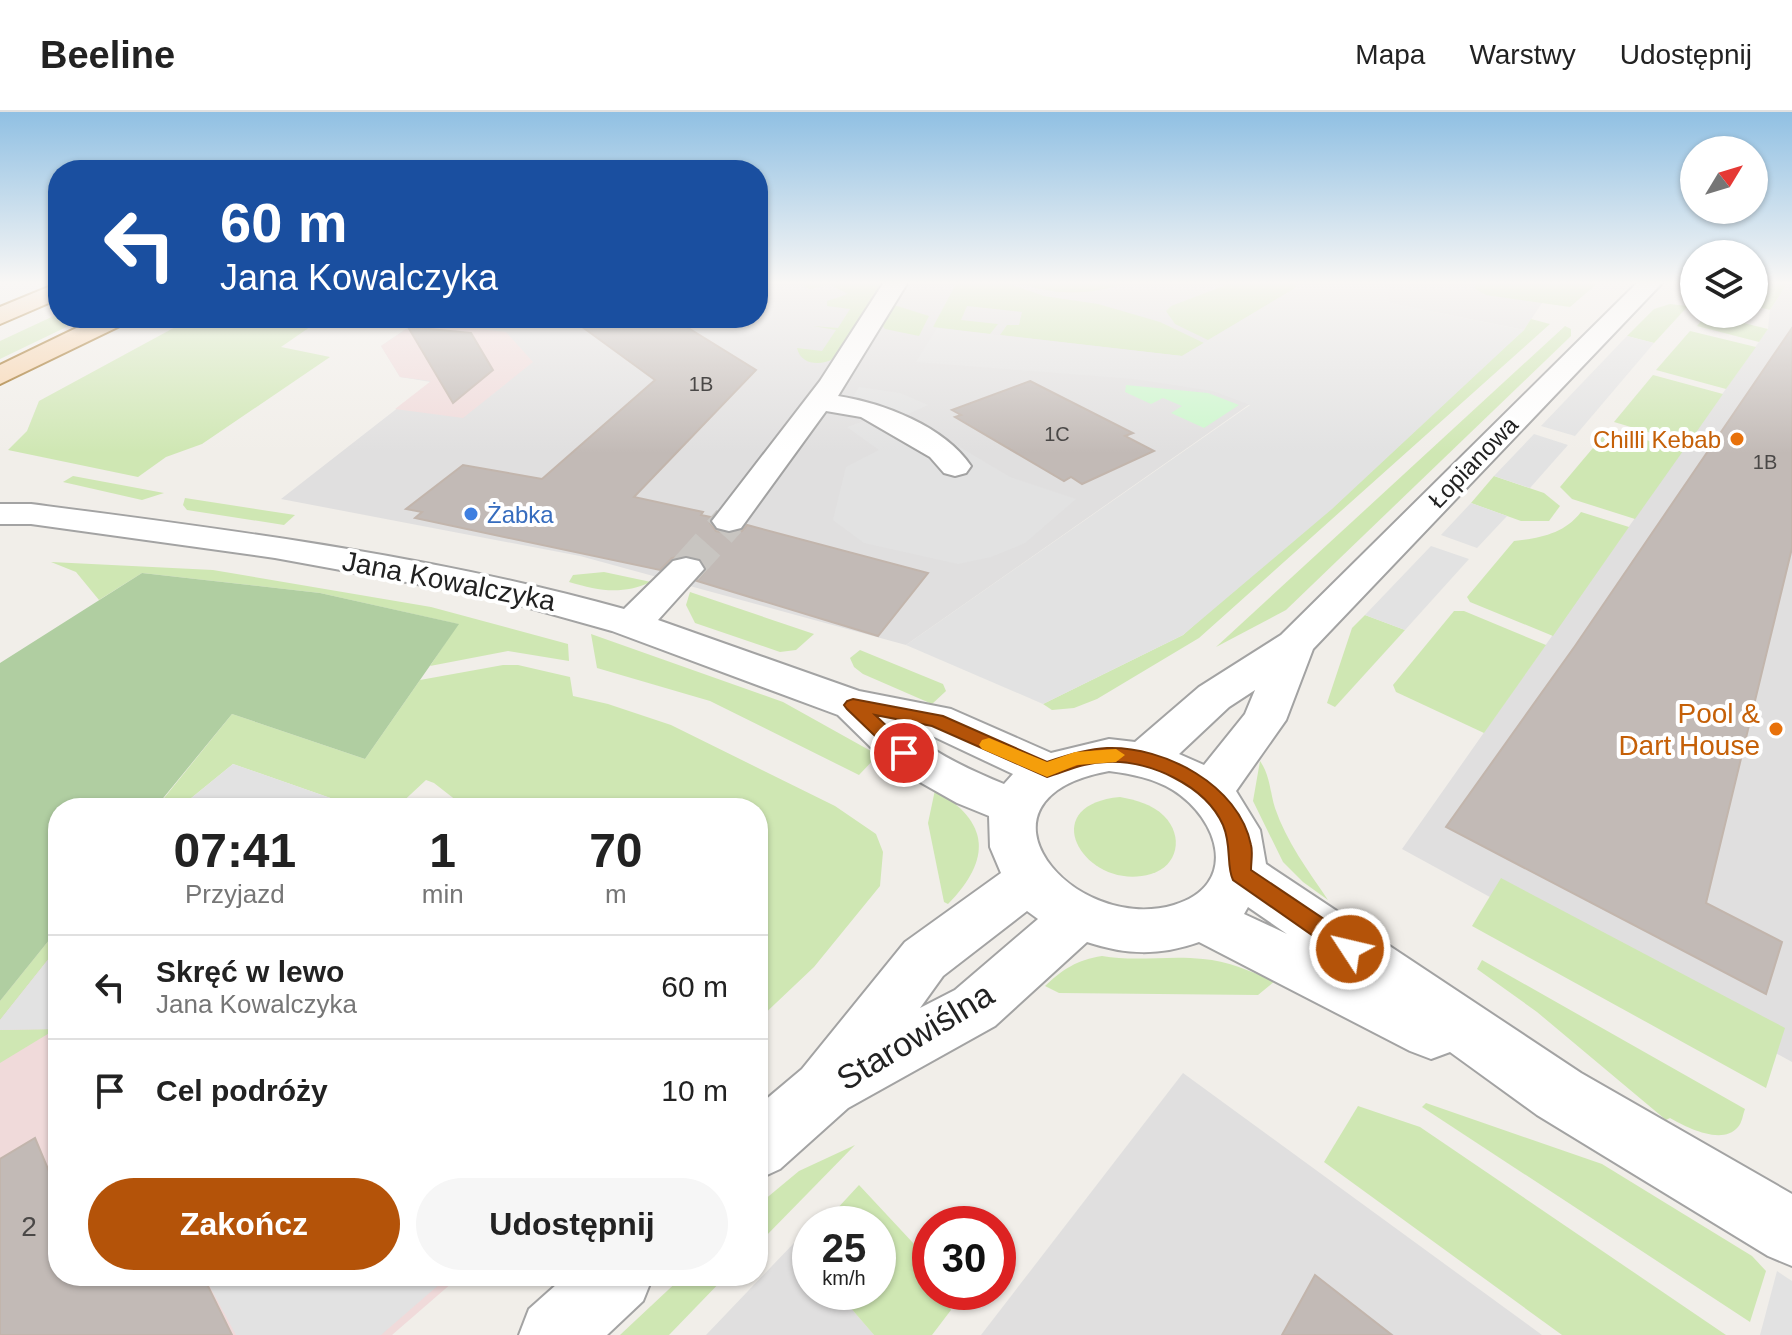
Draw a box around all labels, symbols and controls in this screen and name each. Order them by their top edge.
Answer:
text: Beeline [40,34,175,76]
text: Mapa [1355,39,1425,70]
text: Warstwy [1469,39,1576,70]
text: Udostępnij [1620,39,1752,70]
north arrow [1680,136,1768,224]
map controls [1680,136,1768,328]
text: 60 m [220,191,348,254]
icon: left [88,192,192,296]
button: layers [1680,240,1768,328]
text: Jana Kowalczyka [220,257,498,298]
house number: 1B [689,373,713,395]
street label: Łopianowa [1423,410,1523,513]
house number: 1C [1044,423,1070,445]
place label: Chilli Kebab [1593,426,1721,453]
marker: Chilli Kebab [1728,430,1746,448]
house number: 1B [1753,451,1777,473]
place label: Żabka [487,501,554,528]
marker: Żabka [462,505,480,523]
street label: Jana Kowalczyka [340,545,559,617]
place label: Pool & Dart House [1618,698,1760,761]
pin [870,719,938,787]
marker: Pool & Dart House [1767,720,1785,738]
icon: arrive [882,731,926,775]
text: 07:41 [173,824,296,877]
text: 1 [429,824,456,877]
text: 70 [589,824,643,877]
text: Przyjazd [185,879,285,909]
text: min [422,879,464,909]
text: m [605,879,627,909]
position arrow [1308,907,1392,991]
text: Skręć w lewo [156,955,344,988]
icon: left [88,965,132,1009]
text: 60 m [661,970,728,1003]
street label: Starowiślna [830,974,1000,1098]
text: Jana Kowalczyka [156,989,357,1019]
icon: arrive [88,1069,132,1113]
text: Cel podróży [156,1074,328,1107]
text: 10 m [661,1074,728,1107]
button: Zakończ [88,1178,400,1270]
button: Udostępnij [416,1178,728,1270]
speed limit sign: 30 [912,1206,1016,1310]
house number: 2 [21,1211,37,1242]
text: 25 [822,1226,866,1270]
text: km/h [822,1267,866,1289]

